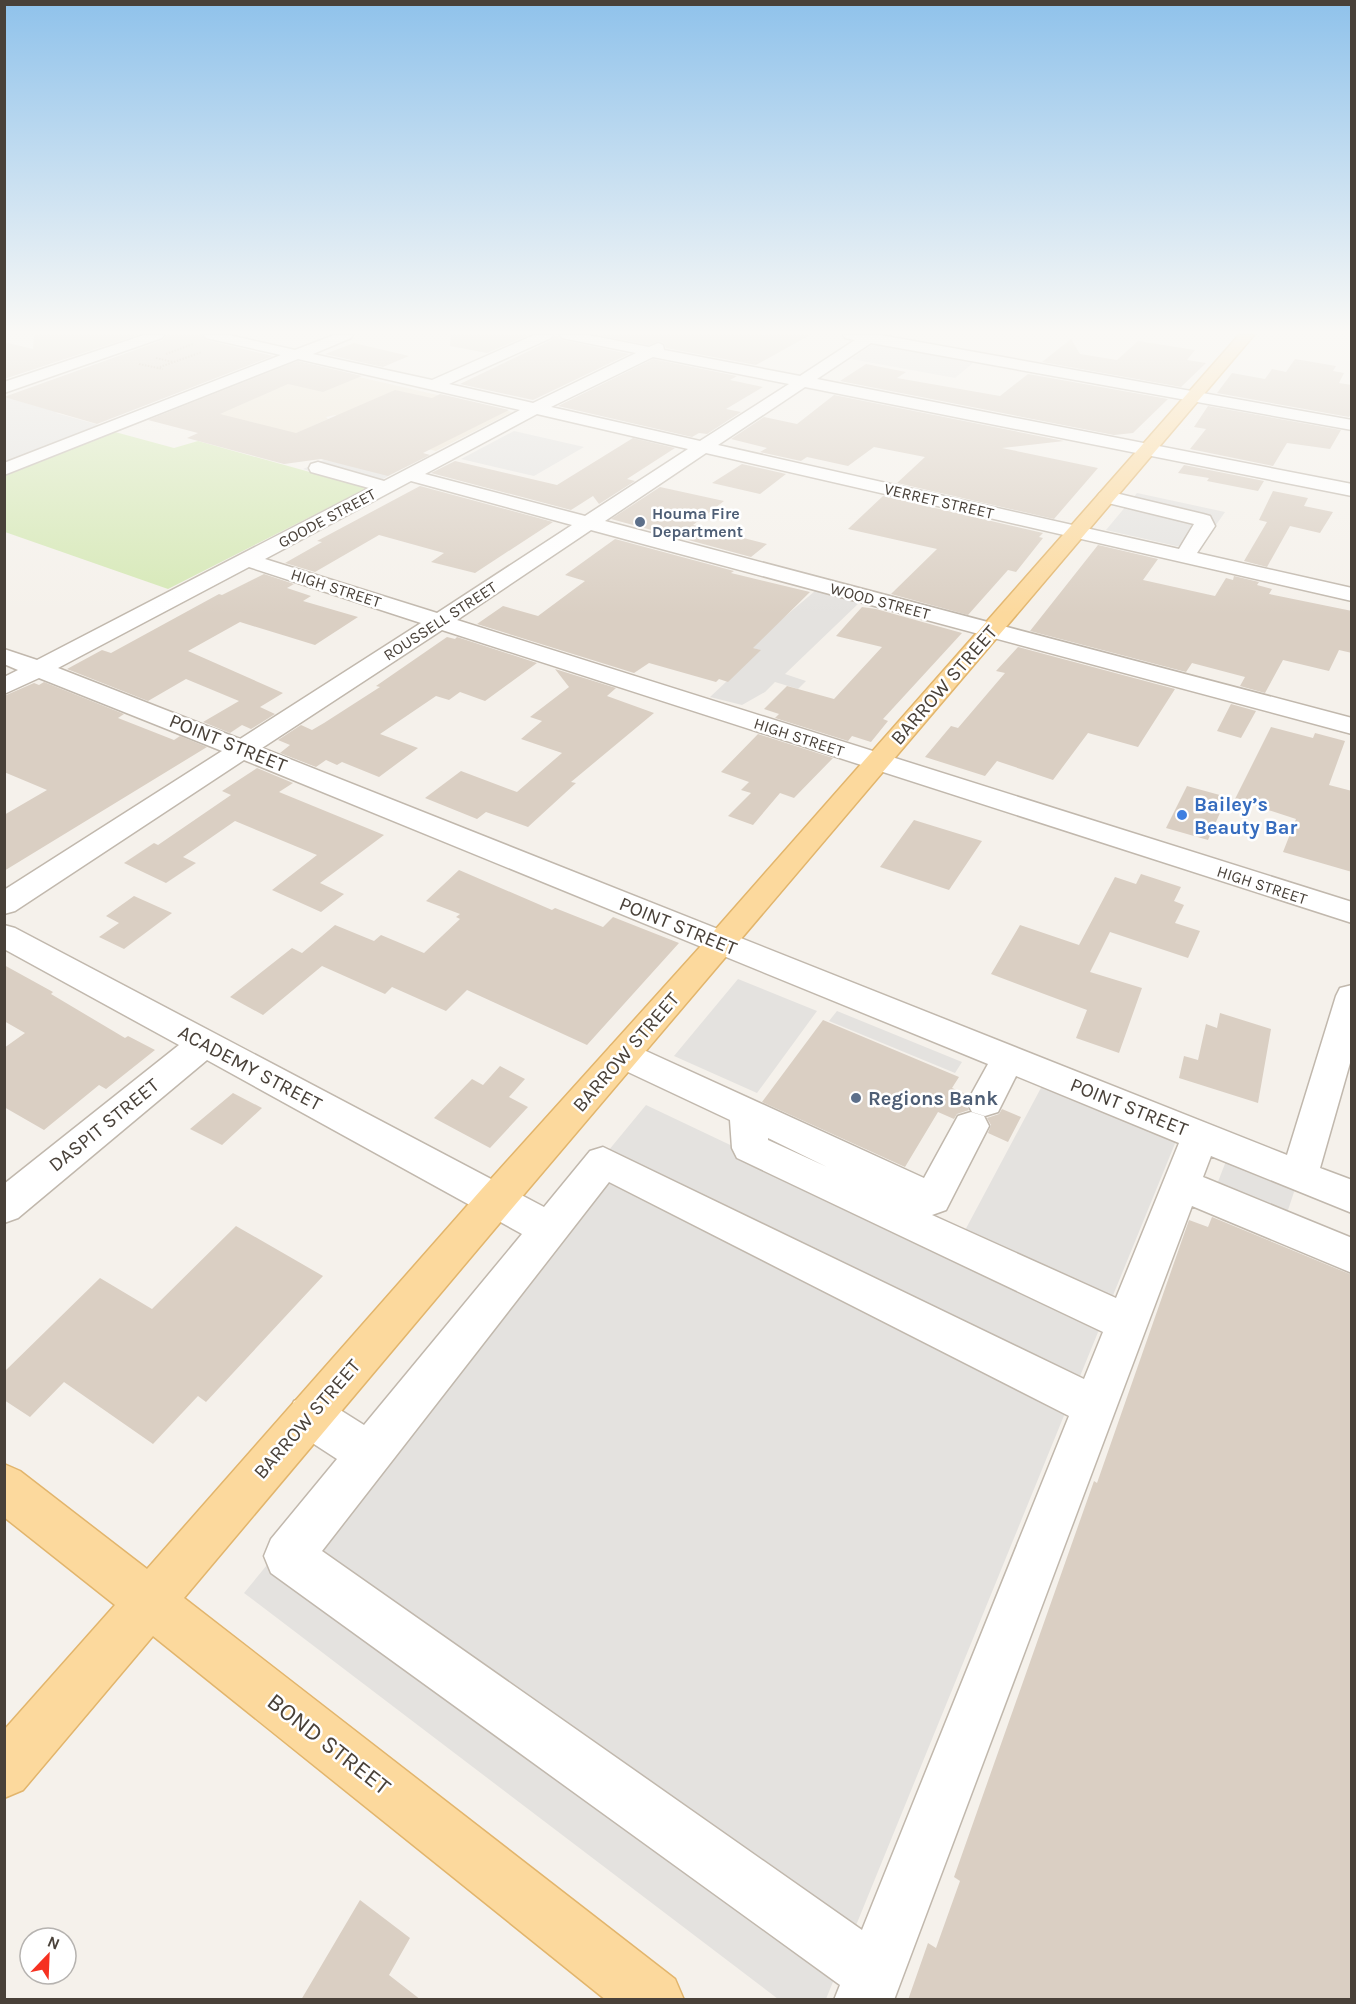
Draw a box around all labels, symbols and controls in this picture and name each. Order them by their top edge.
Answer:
street label: VERRET STREET [882,479,996,523]
street label: GOODE STREET [275,484,379,552]
place label: Houma Fire Department [652,504,743,541]
marker: Houma Fire Department [633,515,647,529]
street label: HIGH STREET [289,565,383,611]
street label: ROUSSELL STREET [380,577,500,665]
street label: WOOD STREET [828,579,932,623]
street label: BARROW STREET [886,621,1002,749]
street label: POINT STREET [166,709,290,777]
street label: HIGH STREET [752,714,846,760]
place label: Bailey’s Beauty Bar [1194,793,1297,839]
marker: Bailey’s Beauty Bar [1175,808,1189,822]
street label: HIGH STREET [1215,862,1309,908]
street label: POINT STREET [616,892,740,960]
street label: BARROW STREET [568,988,684,1116]
street label: ACADEMY STREET [174,1020,326,1116]
street label: POINT STREET [1067,1073,1191,1141]
street label: DASPIT STREET [44,1074,164,1176]
place label: Regions Bank [868,1087,998,1110]
marker: Regions Bank [849,1091,863,1105]
street label: BARROW STREET [249,1355,365,1483]
street label: BOND STREET [262,1687,396,1801]
north arrow [18,1926,78,1986]
text: N [45,1932,63,1954]

